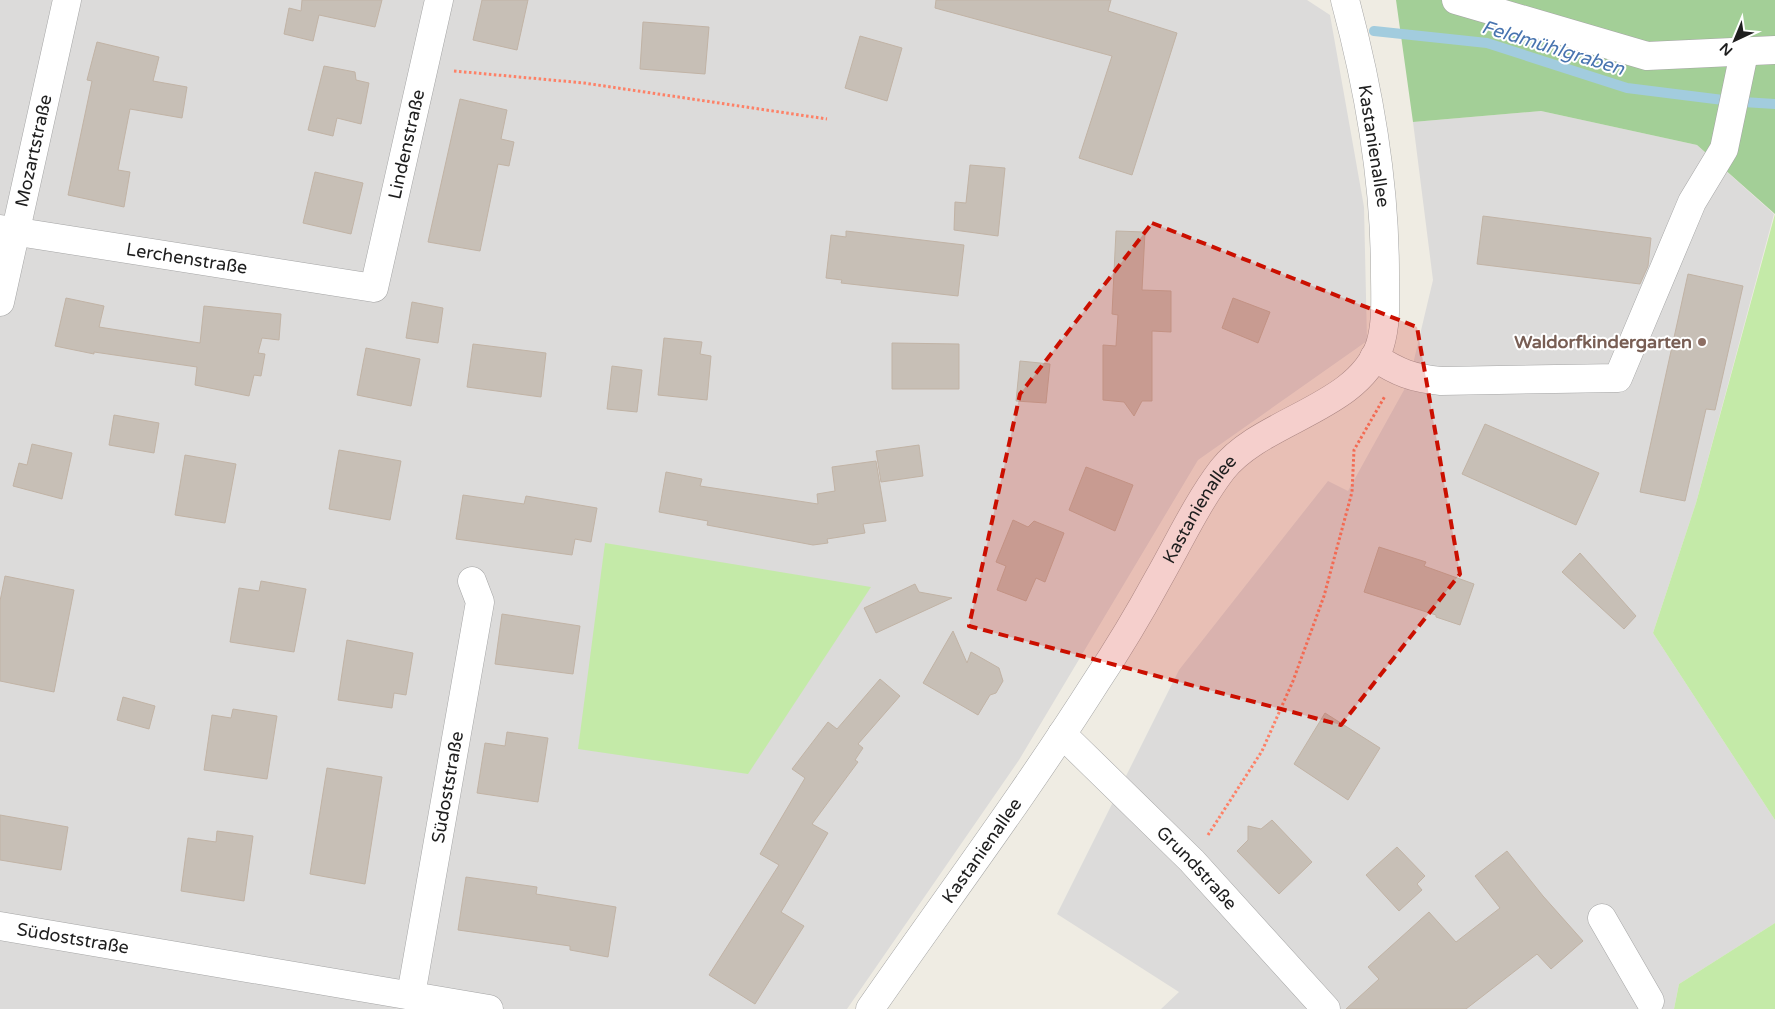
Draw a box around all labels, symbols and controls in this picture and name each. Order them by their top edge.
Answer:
north arrow [1710,15,1760,65]
water label: Feldmühlgraben [1479,16,1627,80]
text: N [1716,39,1736,59]
street label: Kastanienallee [1353,83,1395,209]
street label: Lindenstraße [383,87,430,201]
street label: Mozartstraße [10,92,57,209]
street label: Lerchenstraße [124,238,249,279]
place label: Waldorfkindergarten [1514,331,1692,353]
marker: Waldorfkindergarten [1696,336,1708,348]
street label: Kastanienallee [1158,450,1241,567]
street label: Südoststraße [427,729,468,845]
street label: Kastanienallee [937,794,1027,908]
street label: Grundstraße [1152,821,1242,914]
street label: Südoststraße [15,918,131,959]

